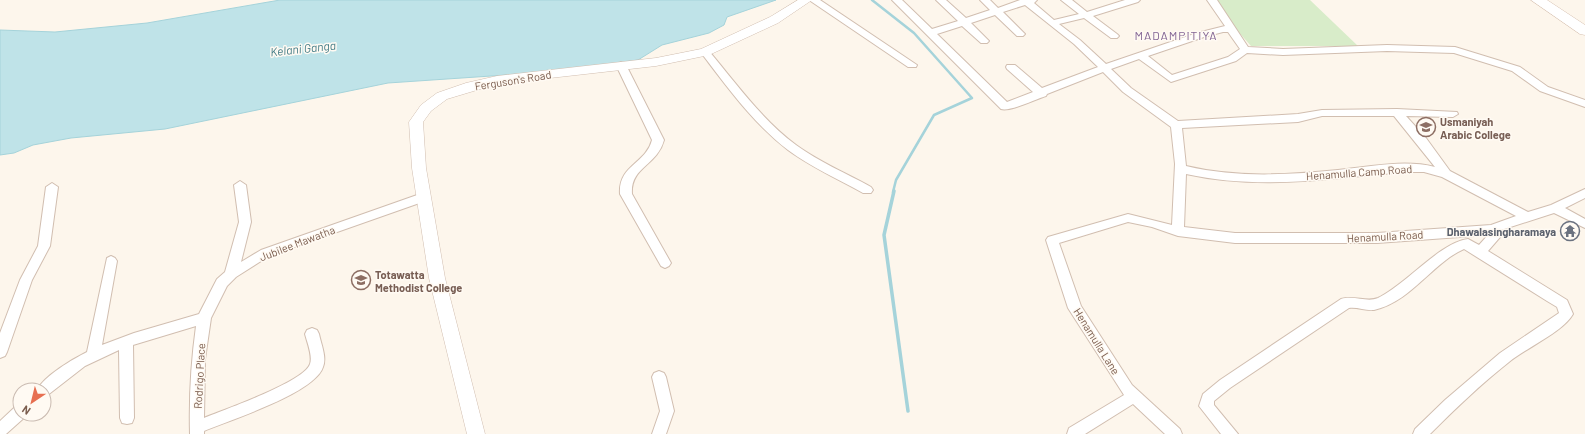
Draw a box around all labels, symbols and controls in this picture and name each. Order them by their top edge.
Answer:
district label: MADAMPITIYA [1134,28,1218,42]
water label: Kelani Ganga [269,38,337,58]
street label: Ferguson's Road [474,68,552,92]
place label: Usmaniyah Arabic College [1440,115,1511,141]
school or university icon: Usmaniyah Arabic College [1415,116,1437,138]
street label: Henamulla Camp Road [1305,162,1413,182]
temple icon: Dhawalasingharamaya [1559,220,1581,242]
street label: Jubilee Mawatha [257,223,337,263]
place label: Dhawalasingharamaya [1447,225,1556,238]
street label: Henamulla Road [1346,227,1424,245]
place label: Totawatta Methodist College [375,268,462,294]
school or university icon: Totawatta Methodist College [350,269,372,291]
street label: Henamulla Lane [1071,305,1123,377]
street label: Rodrigo Place [191,343,207,409]
north arrow [12,382,52,422]
text: N [19,403,33,418]

